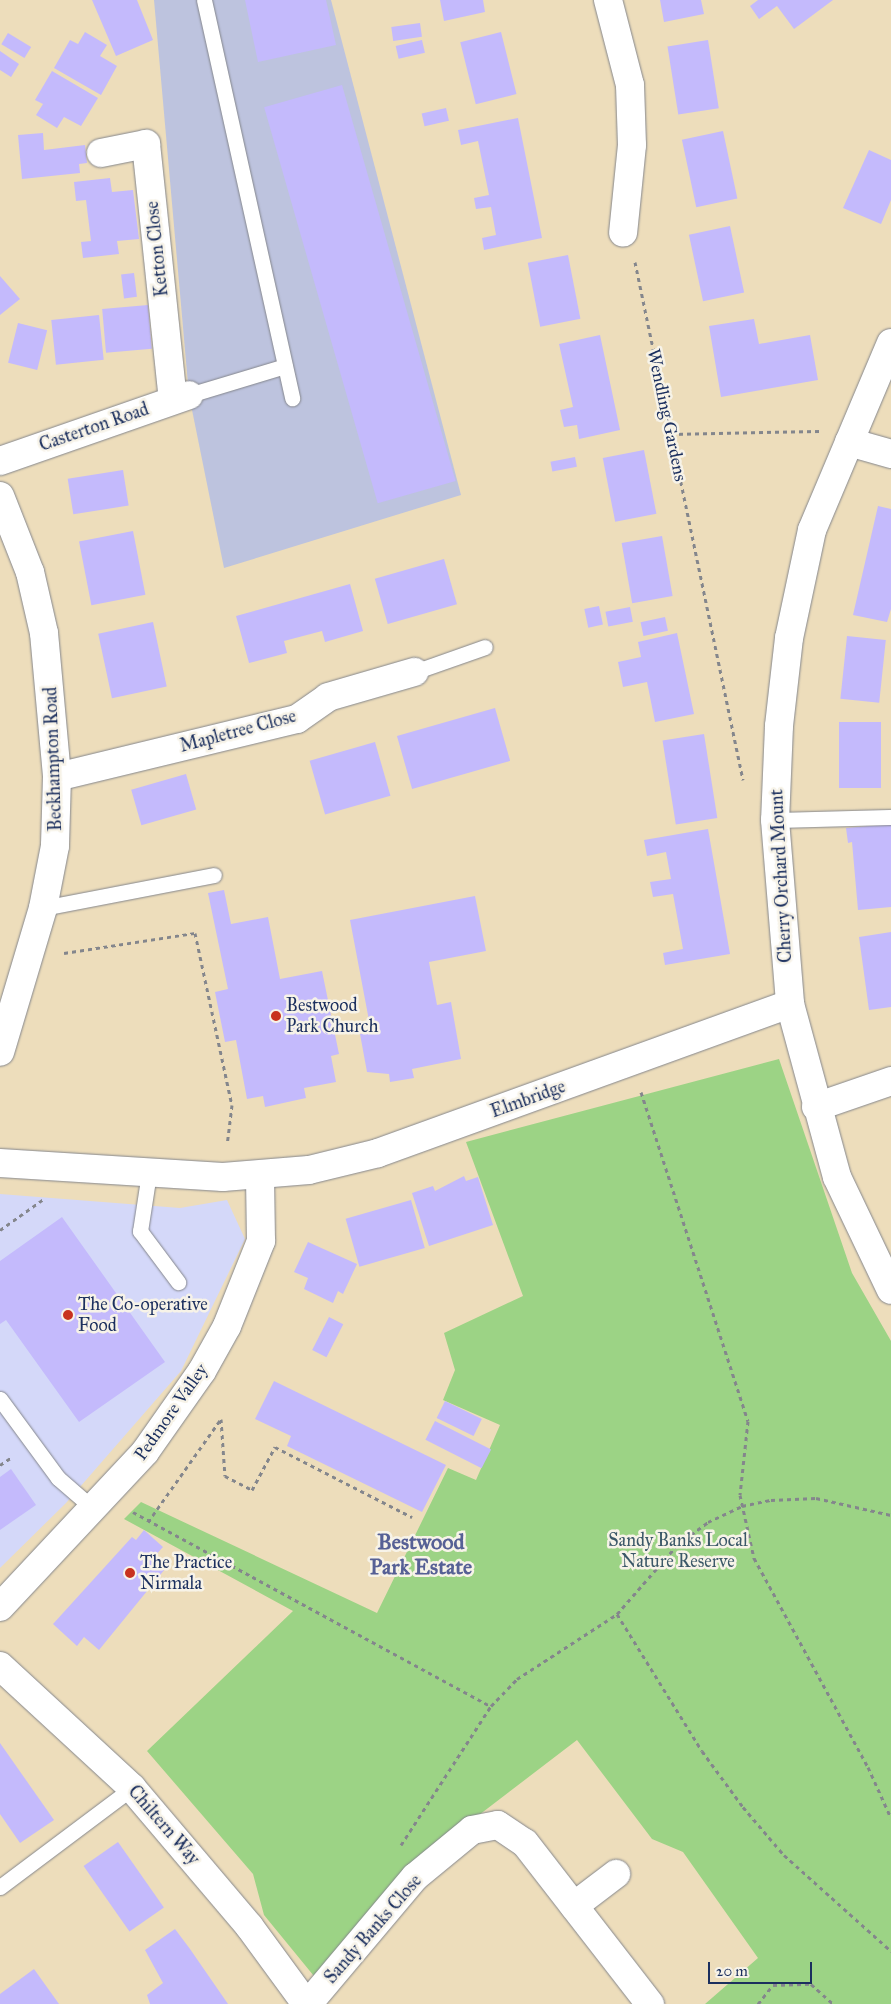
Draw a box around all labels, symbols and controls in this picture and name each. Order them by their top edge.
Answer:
street label: Ketton Close [141,200,173,298]
street label: Wendling Gardens [642,347,692,483]
street label: Casterton Road [36,398,152,456]
street label: Beckhampton Road [40,686,66,832]
street label: Mapletree Close [177,705,299,757]
street label: Cherry Orchard Mount [766,789,796,963]
place label: Bestwood Park Church [286,995,378,1038]
marker: Bestwood Park Church [270,1010,282,1022]
street label: Elmbridge [488,1076,568,1122]
place label: The Co-operative Food [78,1294,208,1336]
marker: The Co-operative Food [62,1309,74,1321]
street label: Pedmore Valley [130,1360,212,1464]
district label: Bestwood Park Estate [370,1528,472,1580]
park label: Sandy Banks Local Nature Reserve [608,1530,748,1572]
place label: The Practice Nirmala [140,1552,232,1595]
marker: The Practice Nirmala [124,1567,136,1579]
street label: Chiltern Way [124,1781,204,1869]
street label: Sandy Banks Close [320,1870,426,1988]
scale bar [711,1952,815,1984]
text: 20 m [716,1962,748,1980]

